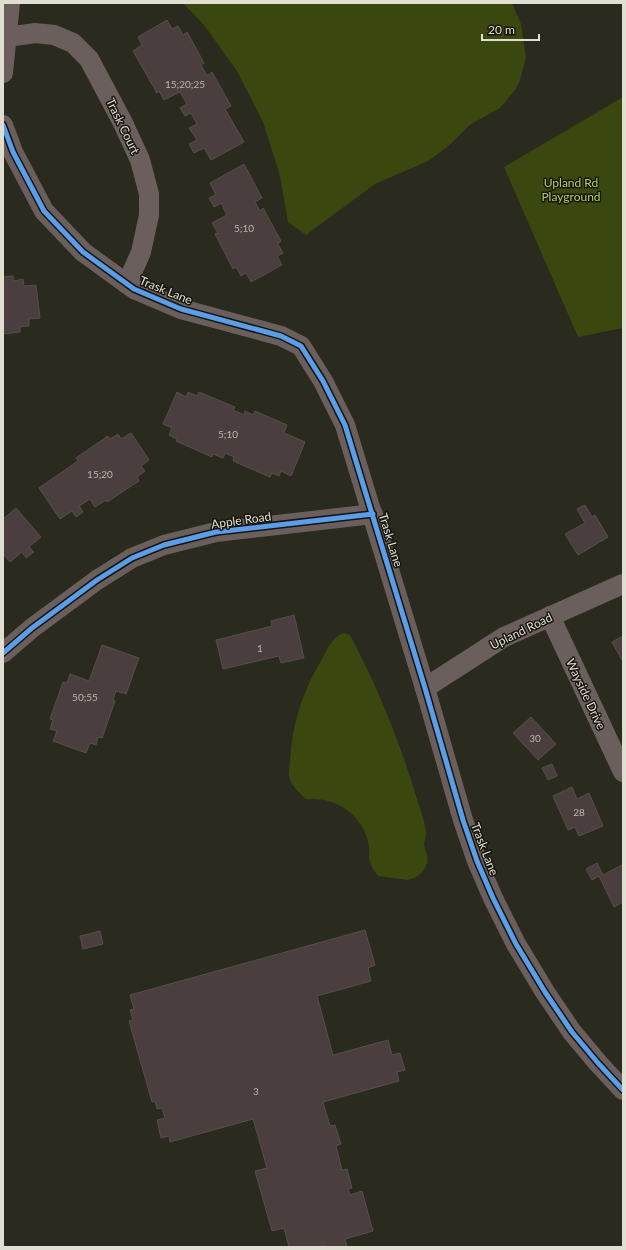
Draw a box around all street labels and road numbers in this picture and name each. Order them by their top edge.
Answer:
street label: Trask Court [103,96,143,157]
street label: Trask Lane [137,273,195,307]
street label: Apple Road [210,508,272,532]
street label: Trask Lane [376,511,406,569]
street label: Upland Road [487,610,555,652]
street label: Wayside Drive [563,656,609,732]
street label: Trask Lane [468,820,502,878]

